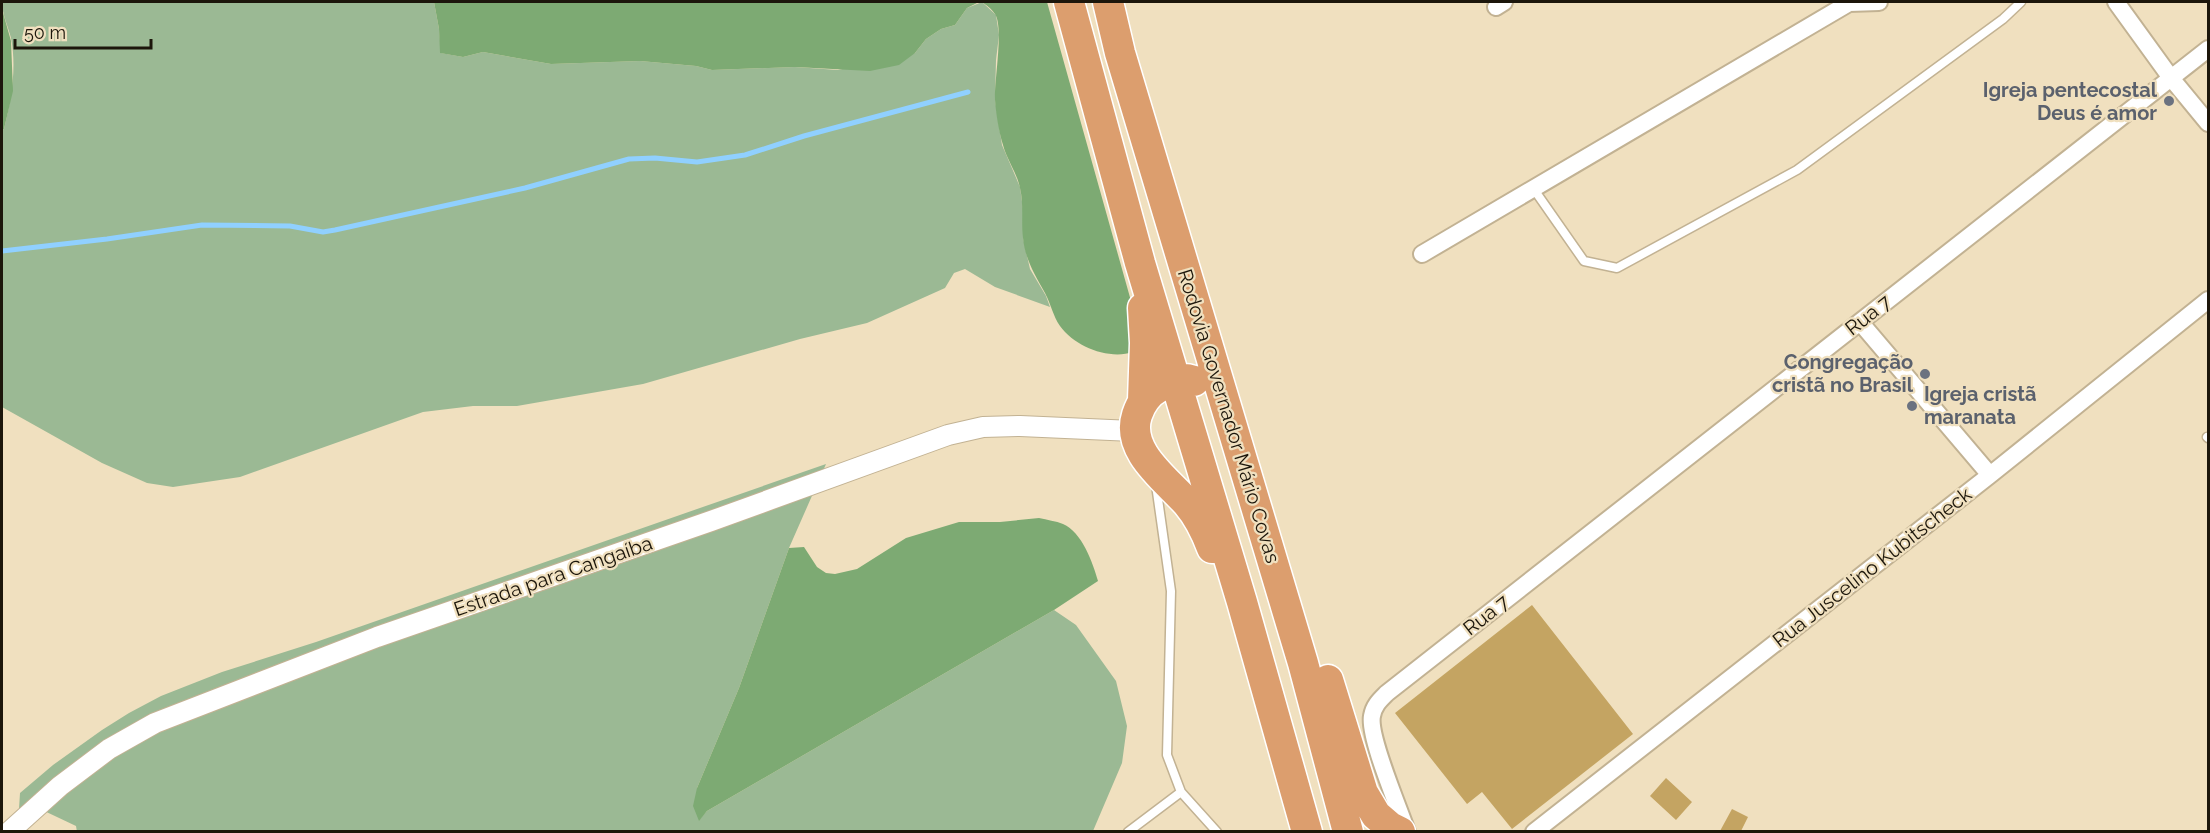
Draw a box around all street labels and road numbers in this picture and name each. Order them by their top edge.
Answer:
street label: Rodovia Governador Mário Covas [1173,266,1285,566]
street label: Rua 7 [1840,290,1896,340]
street label: Rua Juscelino Kubitscheck [1768,482,1977,652]
street label: Estrada para Cangaíba [451,531,655,621]
street label: Rua 7 [1458,590,1514,640]

